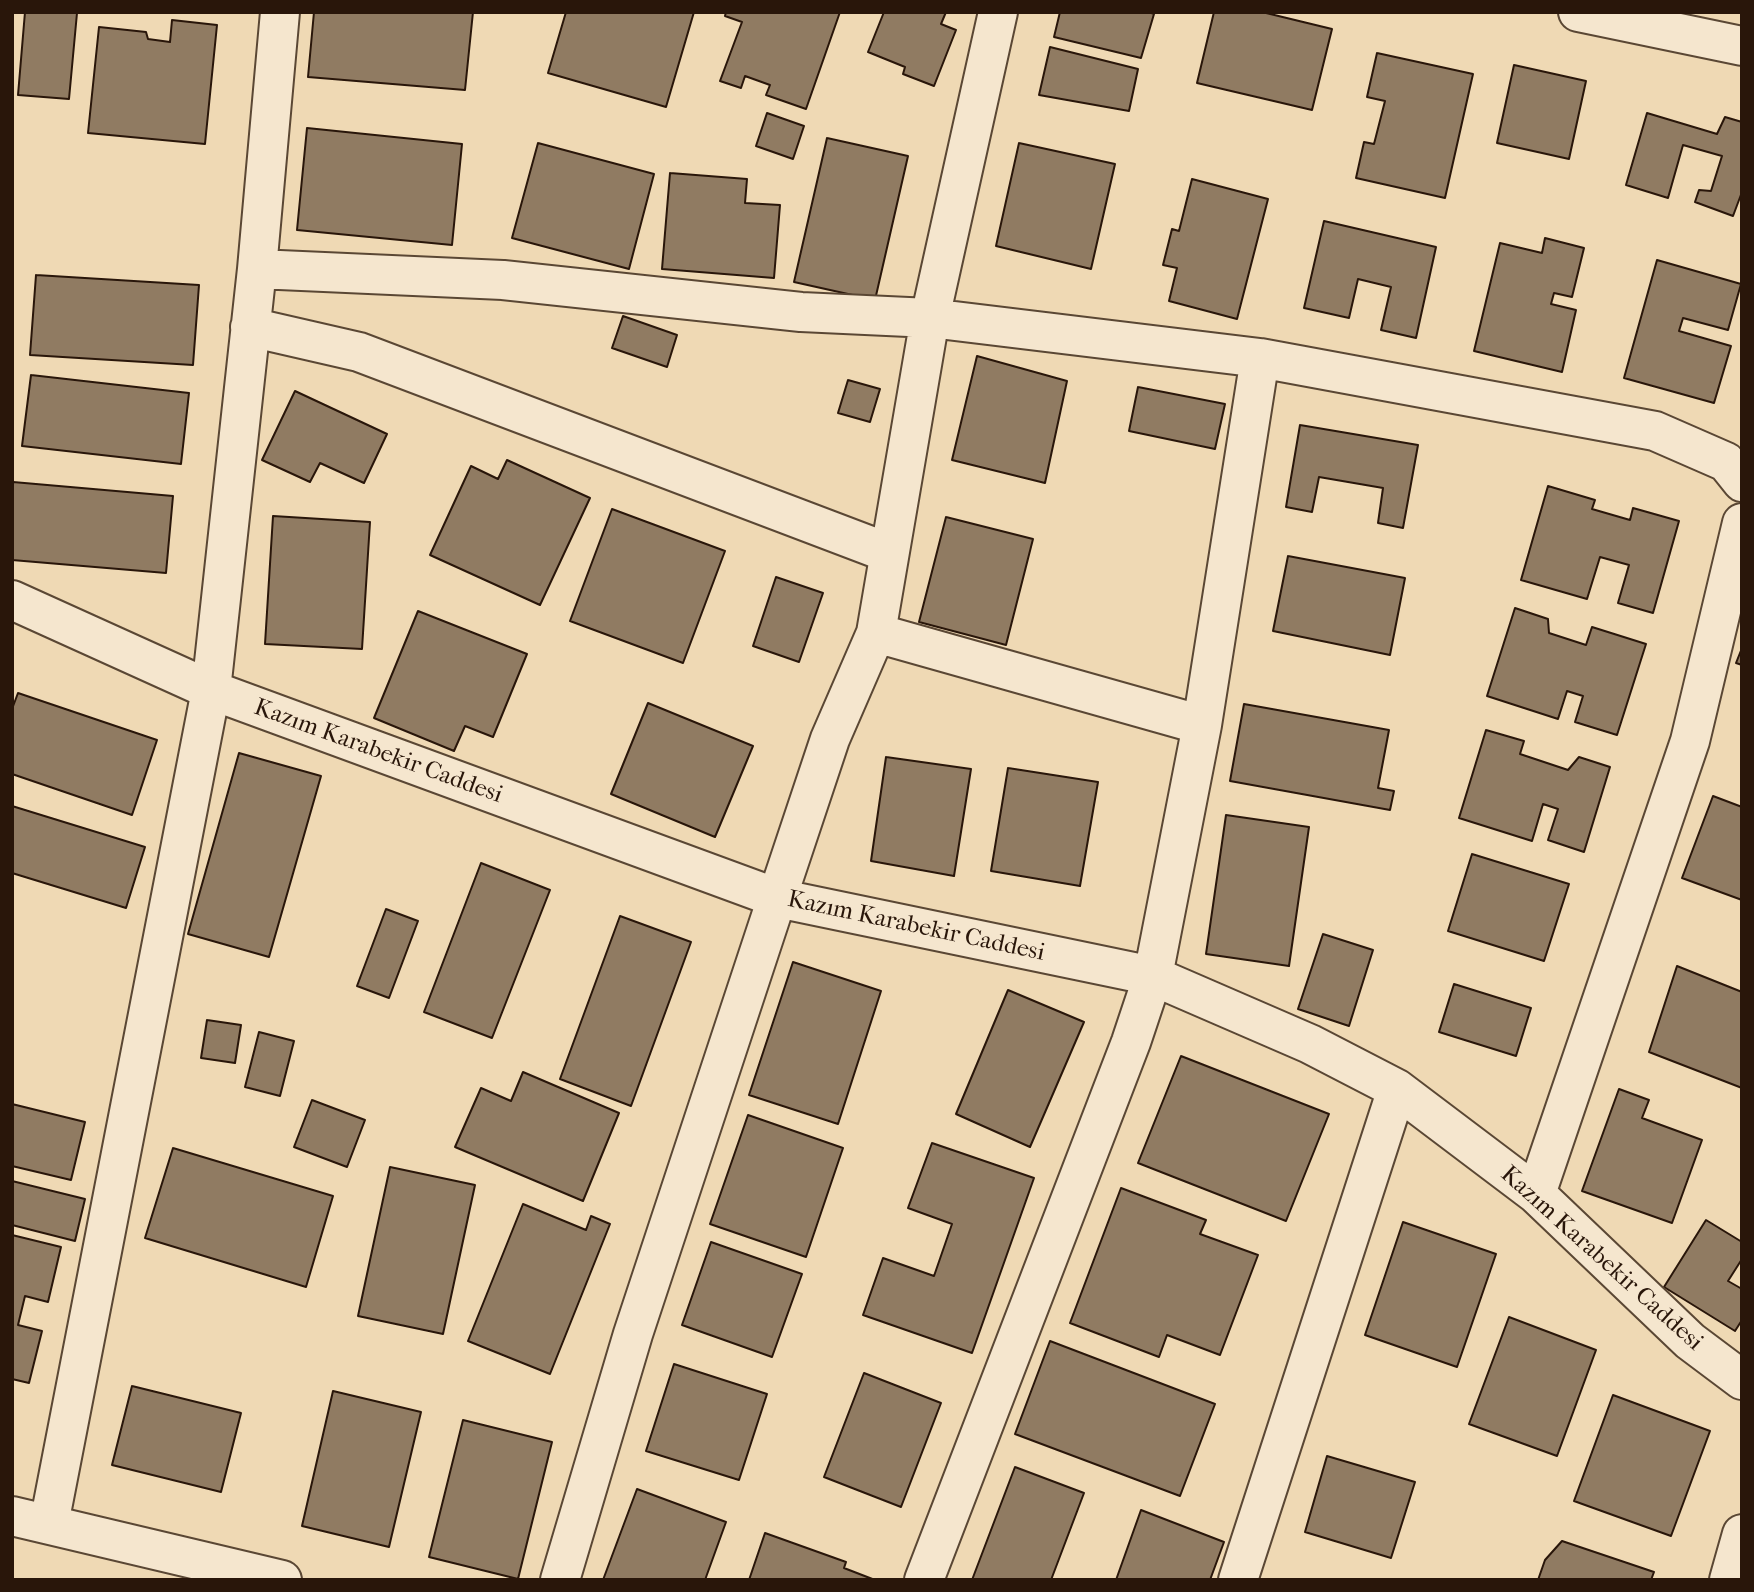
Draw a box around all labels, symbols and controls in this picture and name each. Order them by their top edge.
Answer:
street label: Kazım Karabekir Caddesi [250,694,506,810]
street label: Kazım Karabekir Caddesi [785,886,1047,968]
street label: Kazım Karabekir Caddesi [1494,1161,1708,1357]

